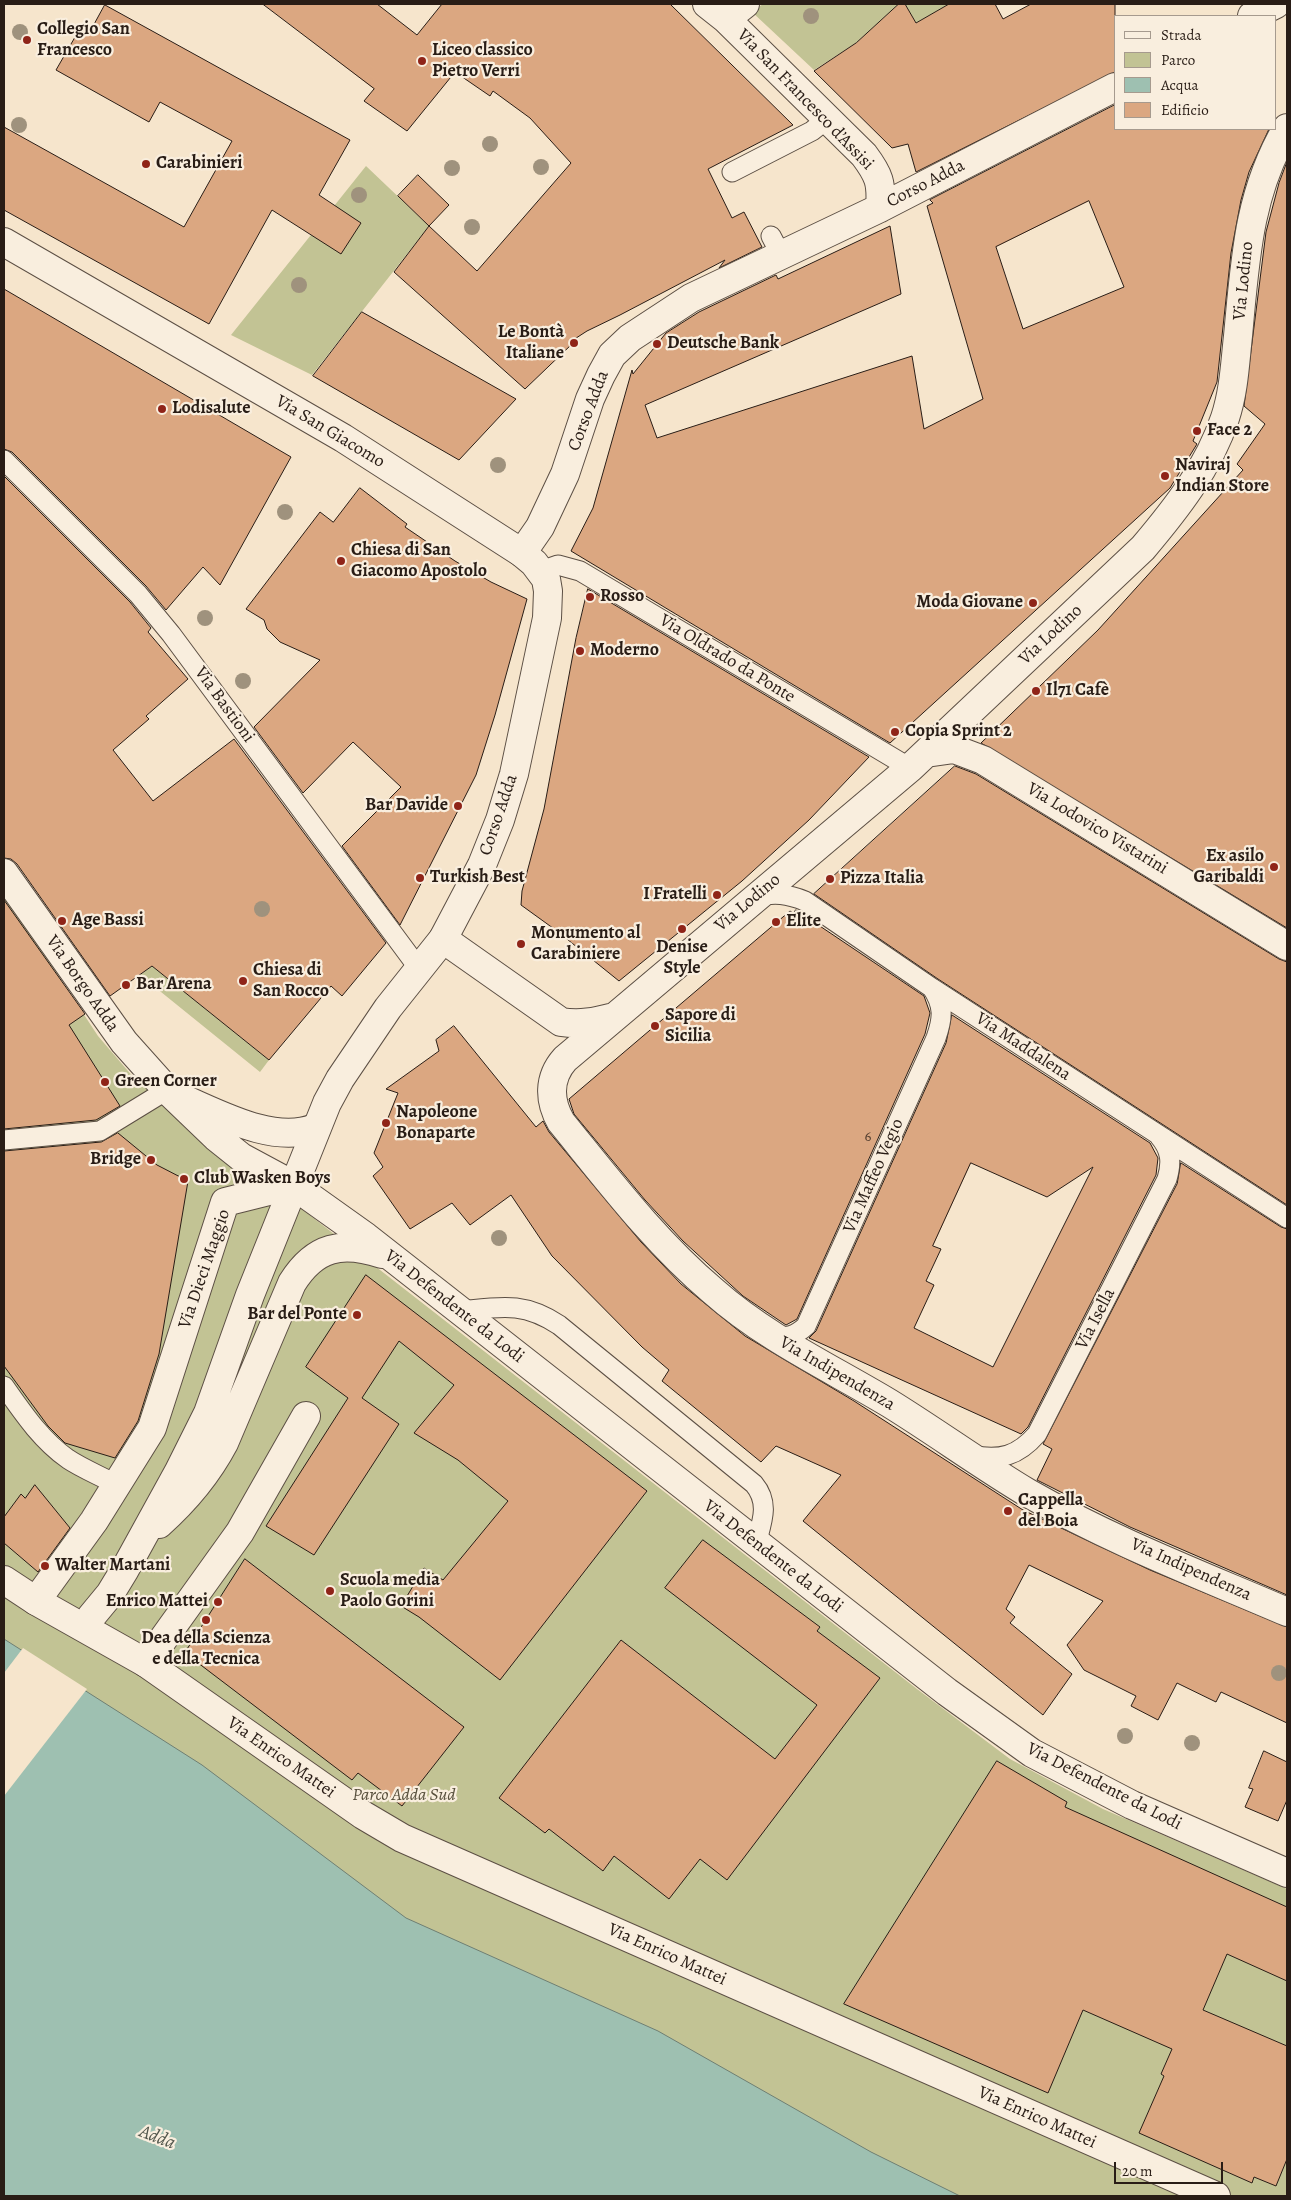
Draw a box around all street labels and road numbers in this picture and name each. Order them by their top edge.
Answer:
street label: Via San Francesco d’Assisi [732,25,878,175]
street label: Corso Adda [883,155,969,213]
street label: Via Lodino [1229,241,1259,321]
street label: Corso Adda [564,368,614,454]
street label: Via San Giacomo [271,391,389,473]
street label: Via Lodino [1015,600,1087,670]
street label: Via Oldrado da Ponte [655,610,799,708]
street label: Via Bastioni [189,663,259,747]
street label: Corso Adda [475,772,523,858]
street label: Via Lodovico Vistarini [1023,778,1171,880]
street label: Via Lodino [711,869,785,937]
street label: Via Borgo Adda [41,931,123,1037]
street label: Via Maddalena [971,1008,1075,1086]
street label: Via Maffeo Vegio [839,1115,909,1237]
street label: Via Dieci Maggio [174,1206,236,1332]
street label: Via Defendente da Lodi [380,1246,528,1368]
street label: Via Isella [1071,1285,1121,1353]
street label: Via Indipendenza [775,1332,899,1416]
street label: Via Defendente da Lodi [699,1496,847,1618]
street label: Via Indipendenza [1127,1534,1255,1606]
street label: Via Enrico Mattei [223,1713,339,1803]
street label: Via Defendente da Lodi [1023,1739,1185,1835]
street label: Via Enrico Mattei [604,1919,730,1991]
street label: Via Enrico Mattei [974,2082,1100,2154]

